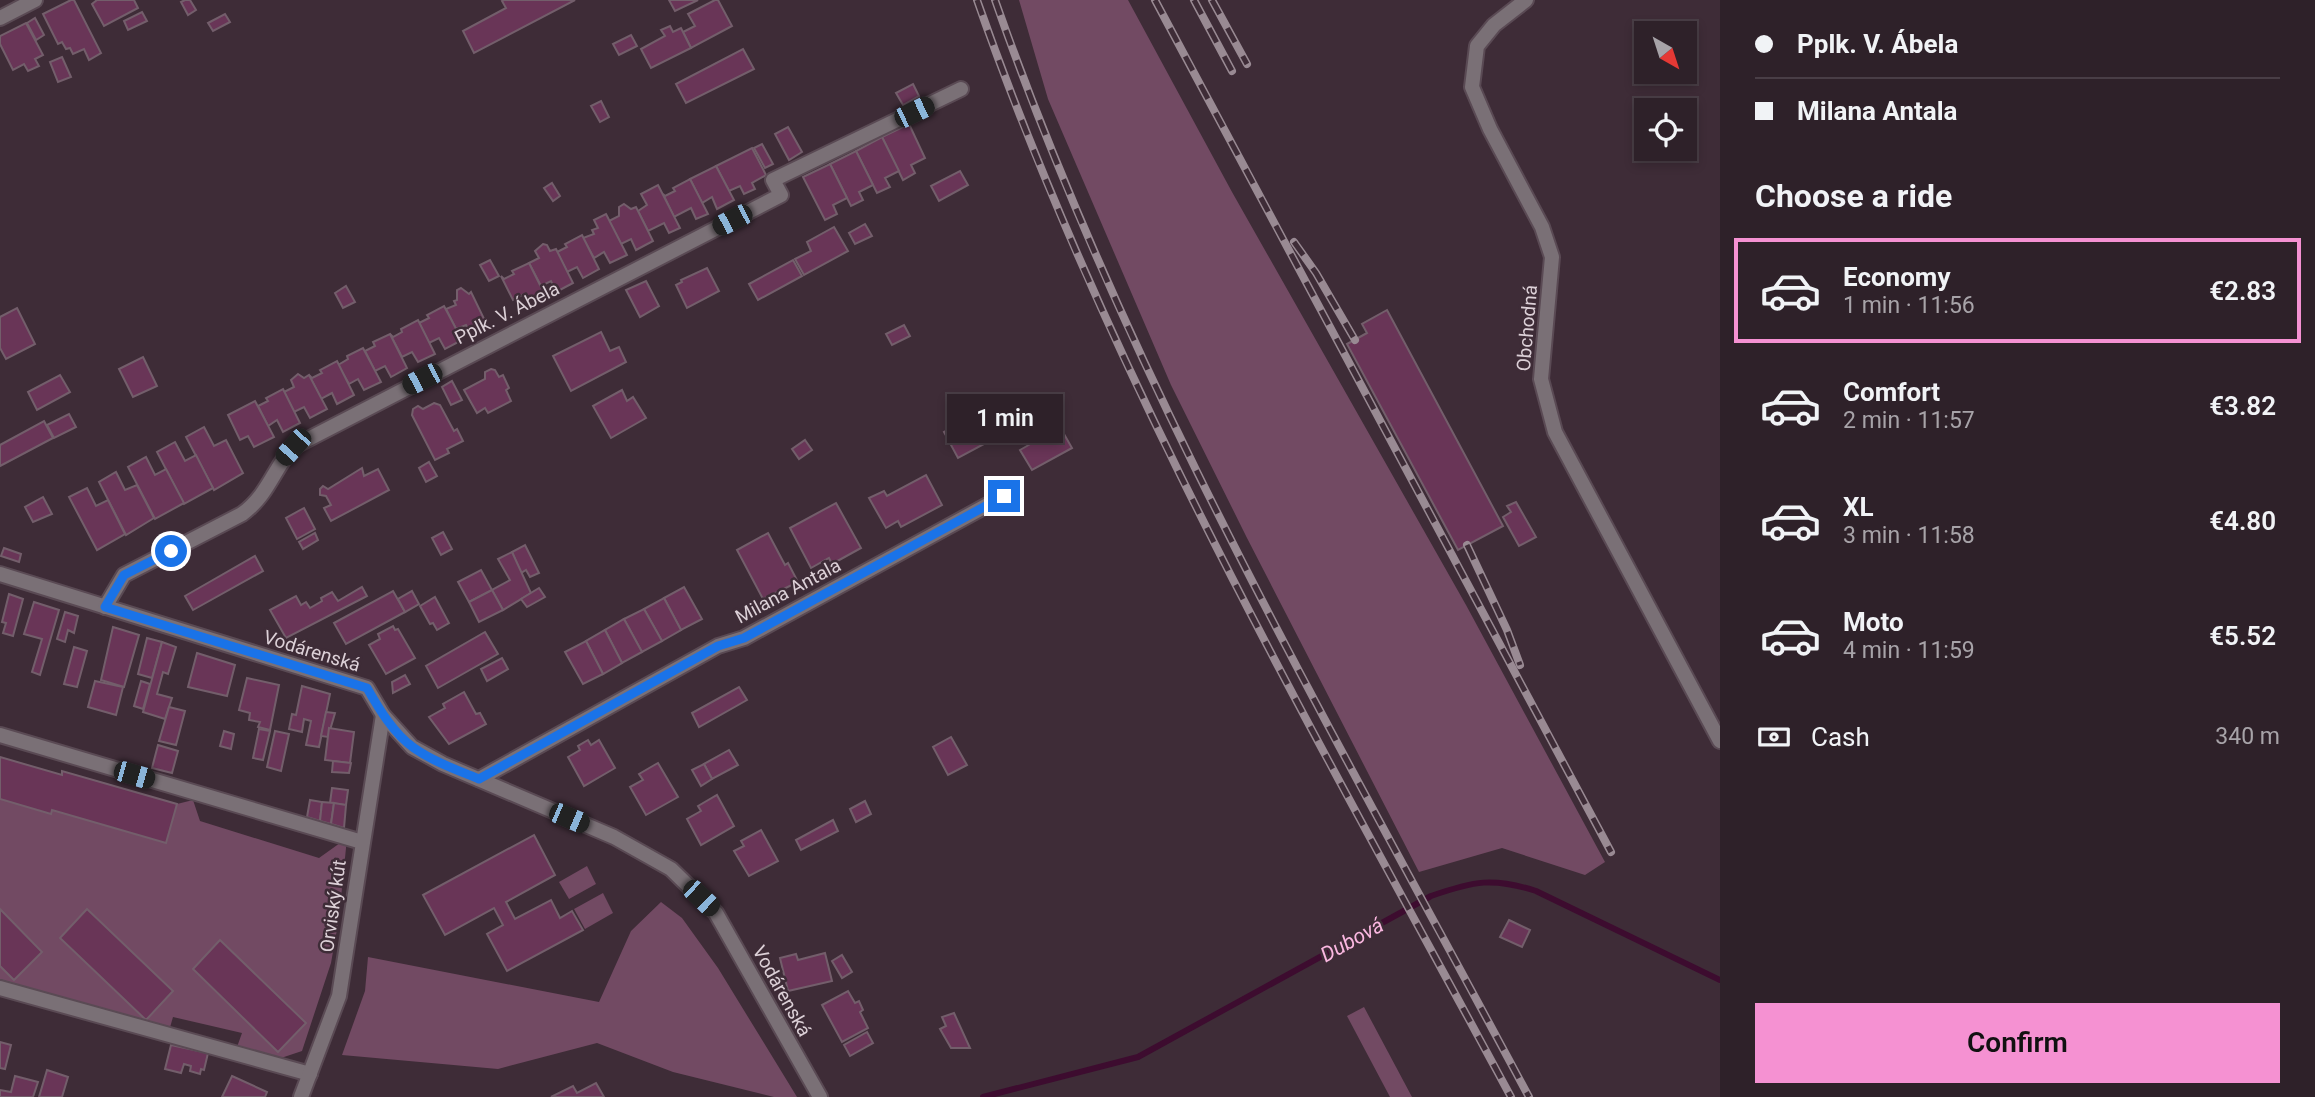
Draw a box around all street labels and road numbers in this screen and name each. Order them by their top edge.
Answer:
street label: Pplk. V. Ábela [451,277,563,349]
street label: Obchodná [1512,284,1542,372]
street label: Milana Antala [731,554,845,628]
street label: Vodárenská [261,625,363,677]
street label: Orviský kút [315,858,351,954]
street label: Vodárenská [748,942,816,1040]

